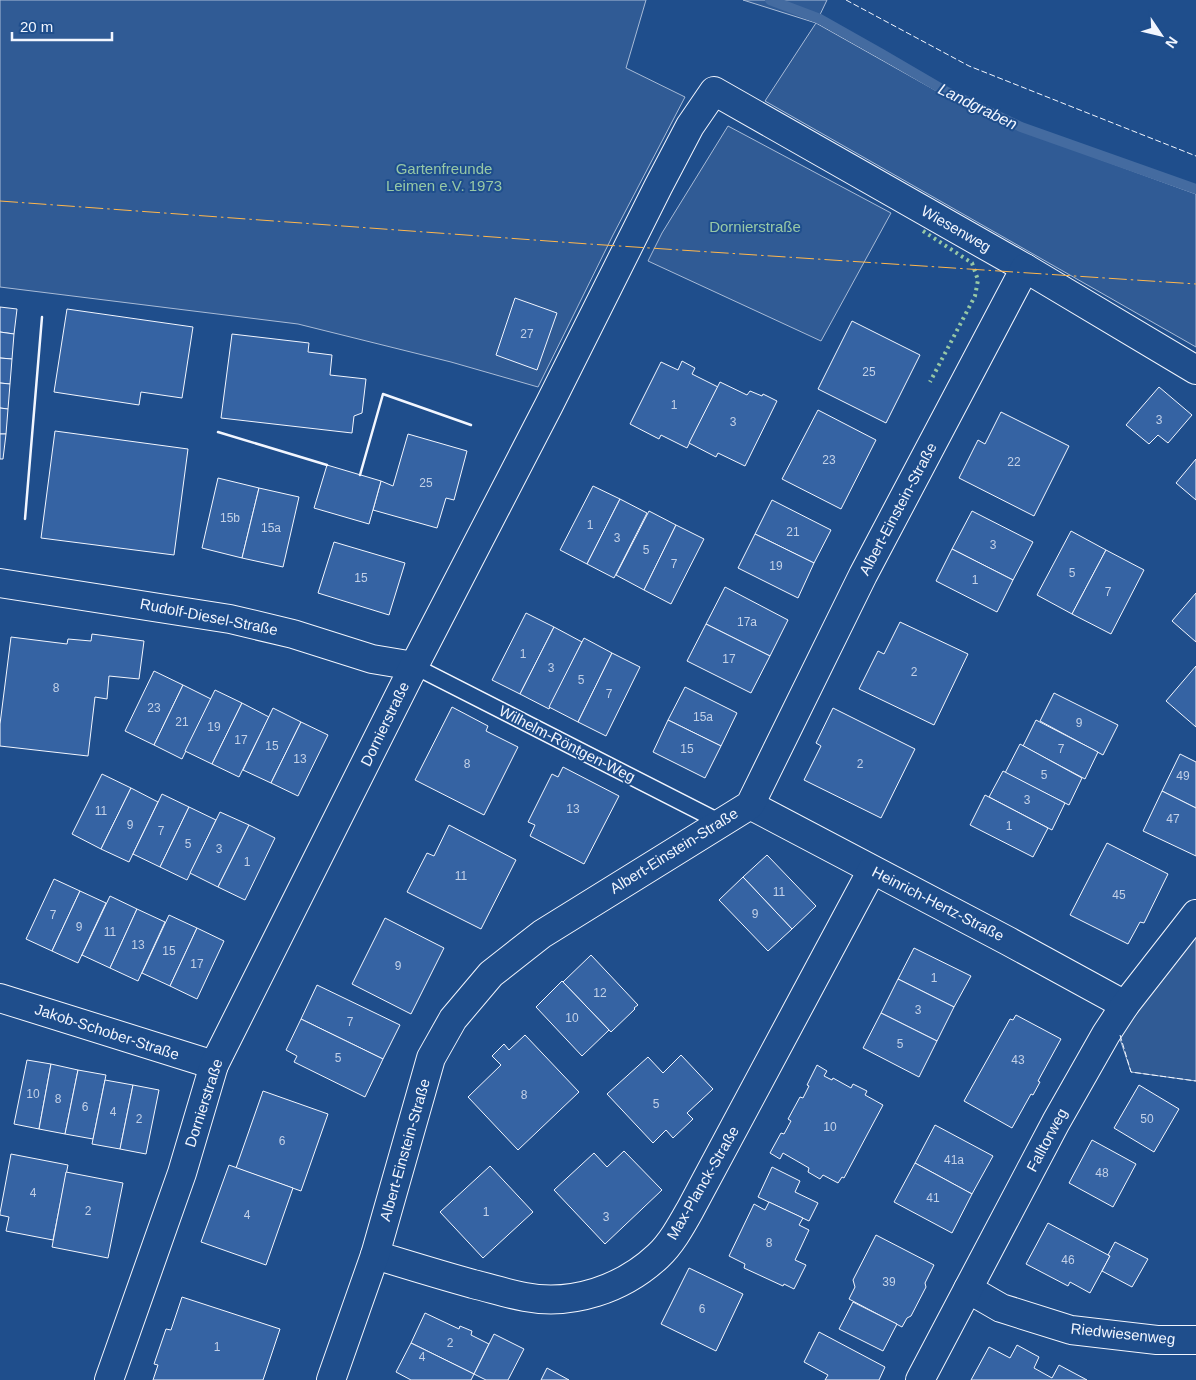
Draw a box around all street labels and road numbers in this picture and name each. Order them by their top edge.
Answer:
street label: Wiesenweg [918,202,994,255]
street label: Albert-Einstein-Straße [855,440,940,578]
street label: Rudolf-Diesel-Straße [139,595,279,638]
street label: Dornierstraße [357,679,412,769]
street label: Wilhelm-Röntgen-Weg [496,702,638,785]
street label: Albert-Einstein-Straße [607,804,741,897]
street label: Heinrich-Hertz-Straße [869,863,1007,944]
street label: Jakob-Schober-Straße [33,1000,182,1063]
street label: Dornierstraße [181,1057,226,1149]
street label: Albert-Einstein-Straße [376,1077,433,1223]
street label: Falltorweg [1023,1105,1070,1174]
street label: Max-Planck-Straße [663,1123,742,1243]
street label: Riedwiesenweg [1070,1320,1176,1347]

